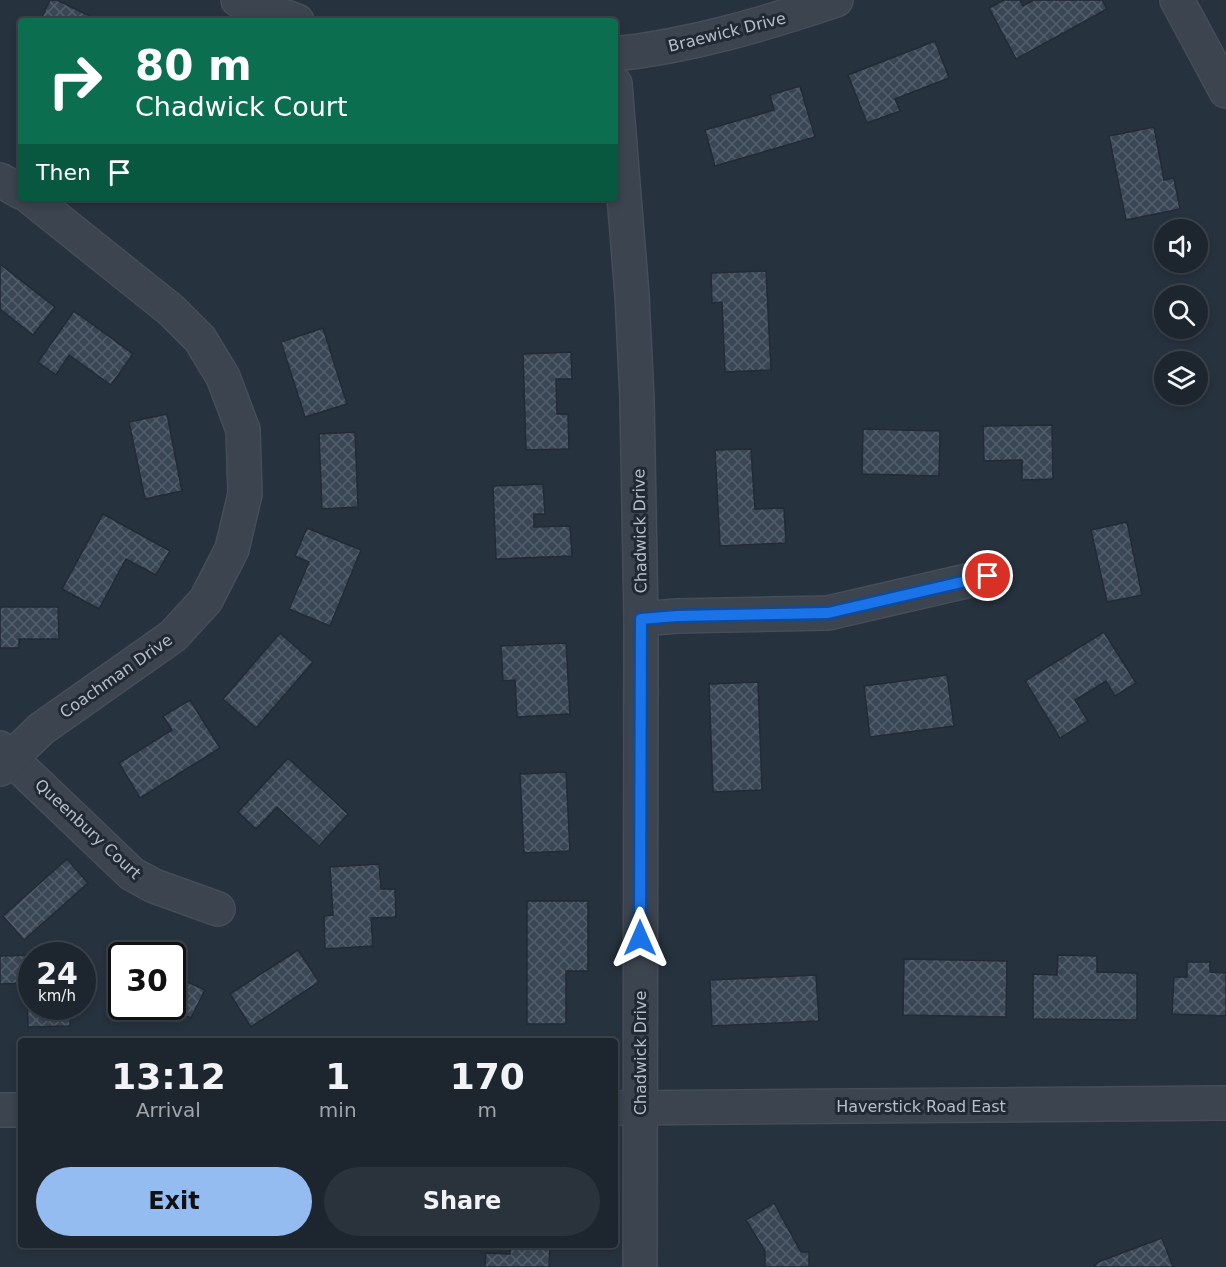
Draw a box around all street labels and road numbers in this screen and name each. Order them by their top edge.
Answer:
street label: Braewick Drive [666,8,788,56]
street label: Chadwick Drive [629,469,651,593]
street label: Coachman Drive [56,630,176,722]
street label: Queenbury Court [31,775,145,883]
street label: Chadwick Drive [631,991,650,1115]
street label: Haverstick Road East [836,1097,1006,1116]

